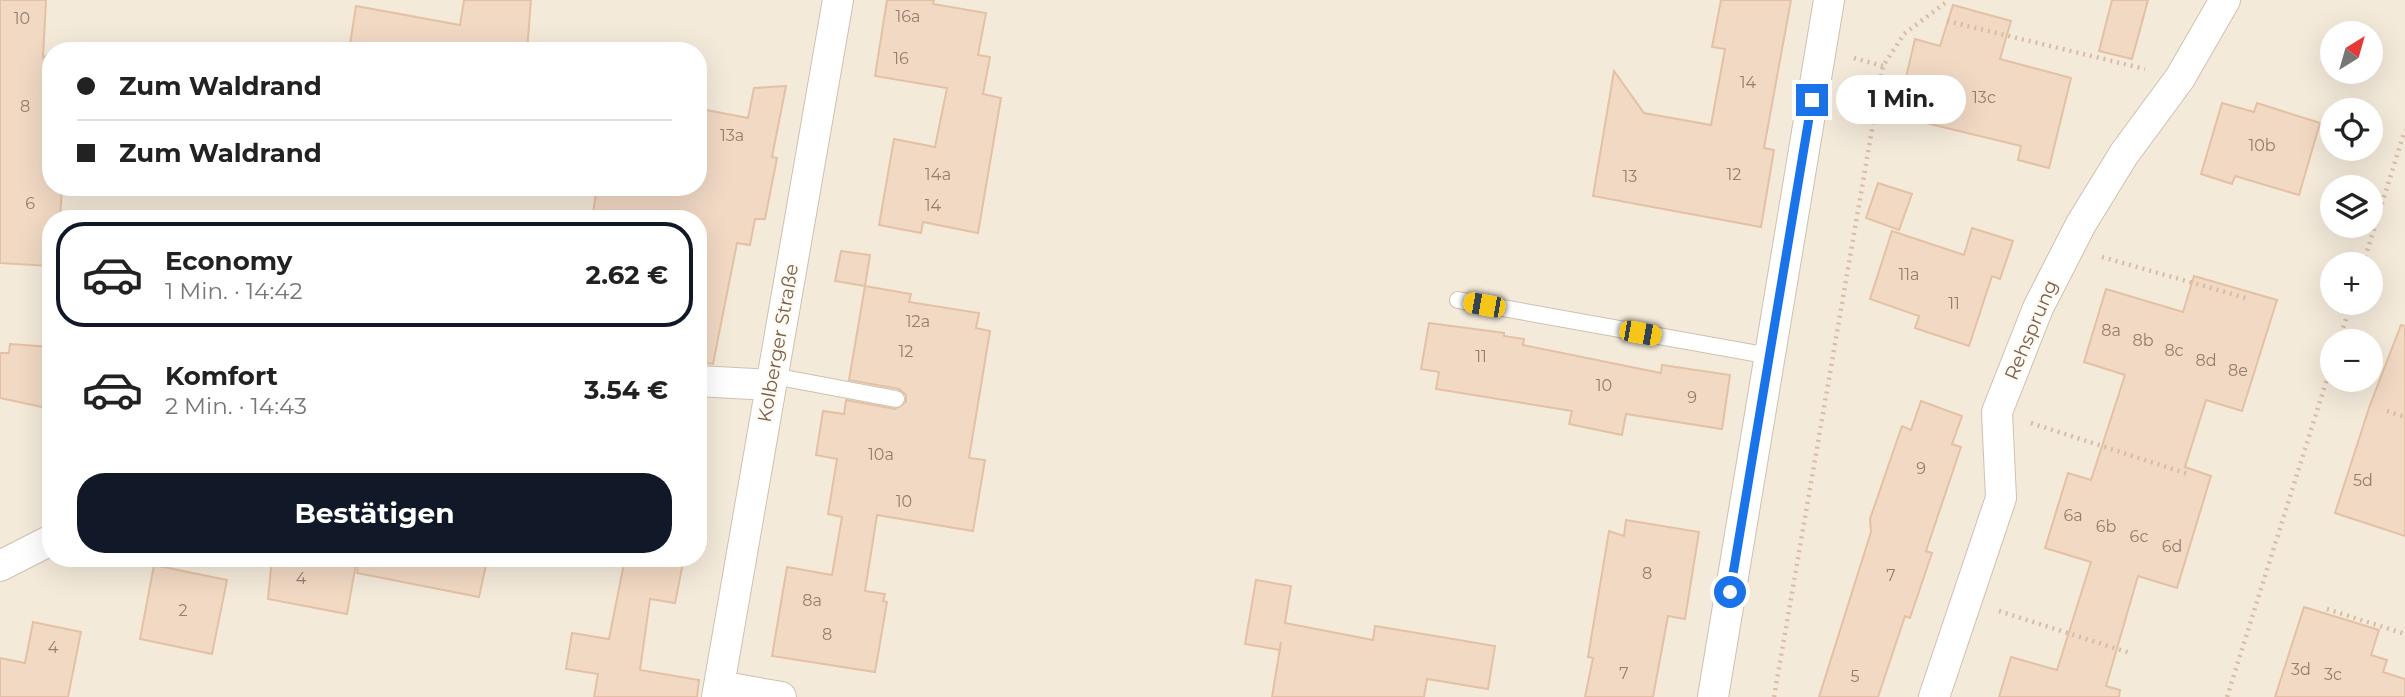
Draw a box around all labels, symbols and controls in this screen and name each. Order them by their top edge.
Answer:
house number: 16a [896,7,920,26]
house number: 10 [14,9,30,28]
north arrow [2320,21,2384,84]
map controls [2320,21,2383,392]
house number: 16 [893,49,909,68]
text: Zum Waldrand [119,70,322,102]
house number: 14 [1740,73,1757,92]
callout: 1 Min. [1836,76,1966,124]
route end [1796,84,1828,116]
text: 1 Min. [1868,85,1934,113]
house number: 13c [1972,88,1996,107]
house number: 8 [20,97,30,116]
button: locate [2320,98,2383,161]
house number: 13a [720,126,744,145]
house number: 10b [2248,136,2276,155]
text: Zum Waldrand [119,137,322,169]
house number: 14a [925,165,951,184]
house number: 12 [1727,165,1741,184]
house number: 13 [1623,167,1637,186]
button: layers [2320,175,2383,238]
house number: 6 [25,194,35,213]
house number: 14 [925,196,942,215]
icon: car [81,243,144,306]
text: Economy [165,245,292,277]
button: + [2320,252,2383,315]
text: 2.62 € [586,259,668,291]
street label: Kolberger Straße [753,262,803,424]
house number: 11a [1899,265,1920,284]
text: 1 Min. · 14:42 [165,277,303,305]
street label: Rehsprung [2000,277,2062,383]
car [1462,291,1507,319]
house number: 11 [1948,294,1960,313]
house number: 12a [906,312,930,331]
car [1618,319,1663,347]
house number: 8a [2101,321,2121,340]
button: − [2320,329,2383,392]
house number: 8b [2132,331,2154,350]
house number: 8c [2164,341,2184,360]
house number: 12 [899,342,913,361]
house number: 11 [1475,347,1487,366]
house number: 8d [2195,351,2217,370]
icon: car [81,358,144,421]
text: Komfort [165,360,278,392]
house number: 8e [2228,361,2248,380]
text: 3.54 € [584,374,668,406]
house number: 10 [1596,376,1612,395]
house number: 9 [1687,388,1697,407]
text: 2 Min. · 14:43 [165,392,307,420]
house number: 10a [868,445,894,464]
house number: 9 [1916,459,1926,478]
house number: 5d [2353,471,2373,490]
button: Bestätigen [77,473,672,553]
house number: 10 [896,492,912,511]
house number: 6a [2063,506,2083,525]
house number: 6b [2096,517,2116,536]
house number: 6c [2130,527,2148,546]
house number: 6d [2162,537,2182,556]
house number: 8 [1642,564,1652,583]
house number: 7 [1886,566,1896,585]
house number: 4 [296,569,307,588]
route start [1714,576,1746,608]
house number: 8a [802,591,822,610]
house number: 2 [178,601,188,620]
house number: 8 [822,625,832,644]
house number: 4 [48,638,59,657]
house number: 3d [2291,660,2311,679]
house number: 7 [1619,664,1629,683]
house number: 3c [2324,665,2342,684]
house number: 5 [1850,667,1860,686]

